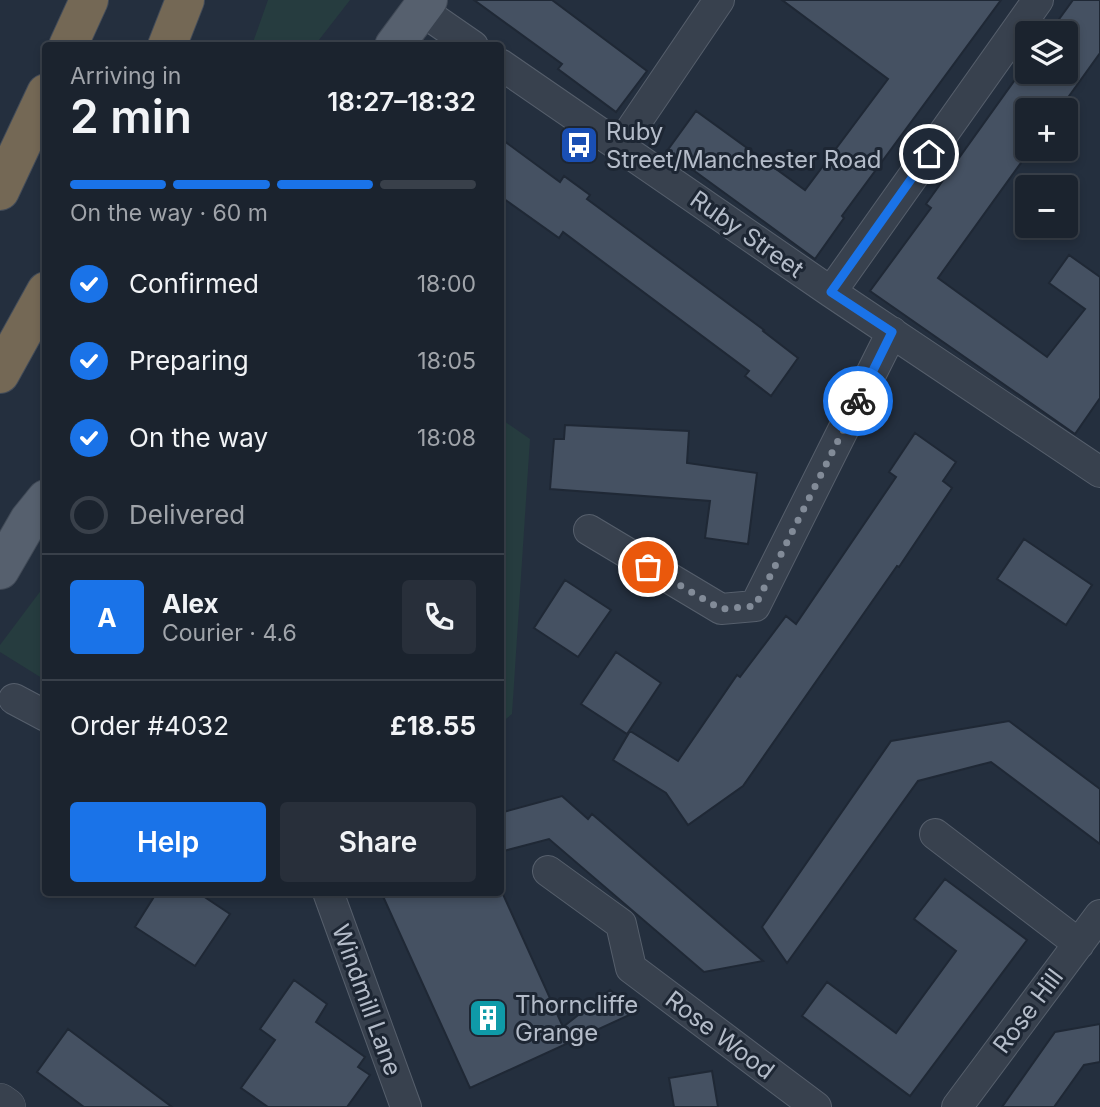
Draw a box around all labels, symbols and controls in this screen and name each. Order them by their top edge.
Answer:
map controls [1015,21,1078,238]
button: layers [1015,21,1078,84]
text: Arriving in [70,62,181,90]
text: 18:27–18:32 [327,86,476,117]
text: 2 min [70,88,192,144]
button: + [1015,98,1078,161]
place label: Ruby Street/Manchester Road [606,117,882,174]
bus stop icon: Ruby Street/Manchester Road [558,124,600,166]
pin [899,124,959,184]
icon: home [910,135,948,173]
button: − [1015,175,1078,238]
street label: Ruby Street [685,184,809,284]
text: On the way · 60 m [70,199,268,227]
icon: check [70,265,108,303]
text: Confirmed [129,268,259,299]
text: 18:00 [417,270,476,298]
icon: check [70,342,108,380]
text: Preparing [129,345,249,376]
text: 18:05 [417,347,476,375]
courier [823,366,893,436]
icon: bike [839,382,877,420]
icon: check [70,419,108,457]
text: On the way [129,422,268,453]
text: 18:08 [417,424,476,452]
text: Delivered [129,499,245,530]
pin [618,537,678,597]
icon: bag [629,548,667,586]
button: phone [402,580,476,654]
text: Alex [162,588,219,619]
text: A [97,602,117,633]
text: Courier · 4.6 [162,619,297,647]
text: Order #4032 [70,710,229,741]
text: £18.55 [390,710,476,741]
button: Help [70,802,266,882]
button: Share [280,802,476,882]
street label: Windmill Lane [326,920,408,1080]
street label: Rose Hill [987,963,1069,1059]
street label: Rose Wood [660,985,780,1085]
place label: Thorncliffe Grange [515,990,638,1047]
building icon: Thorncliffe Grange [467,997,509,1039]

